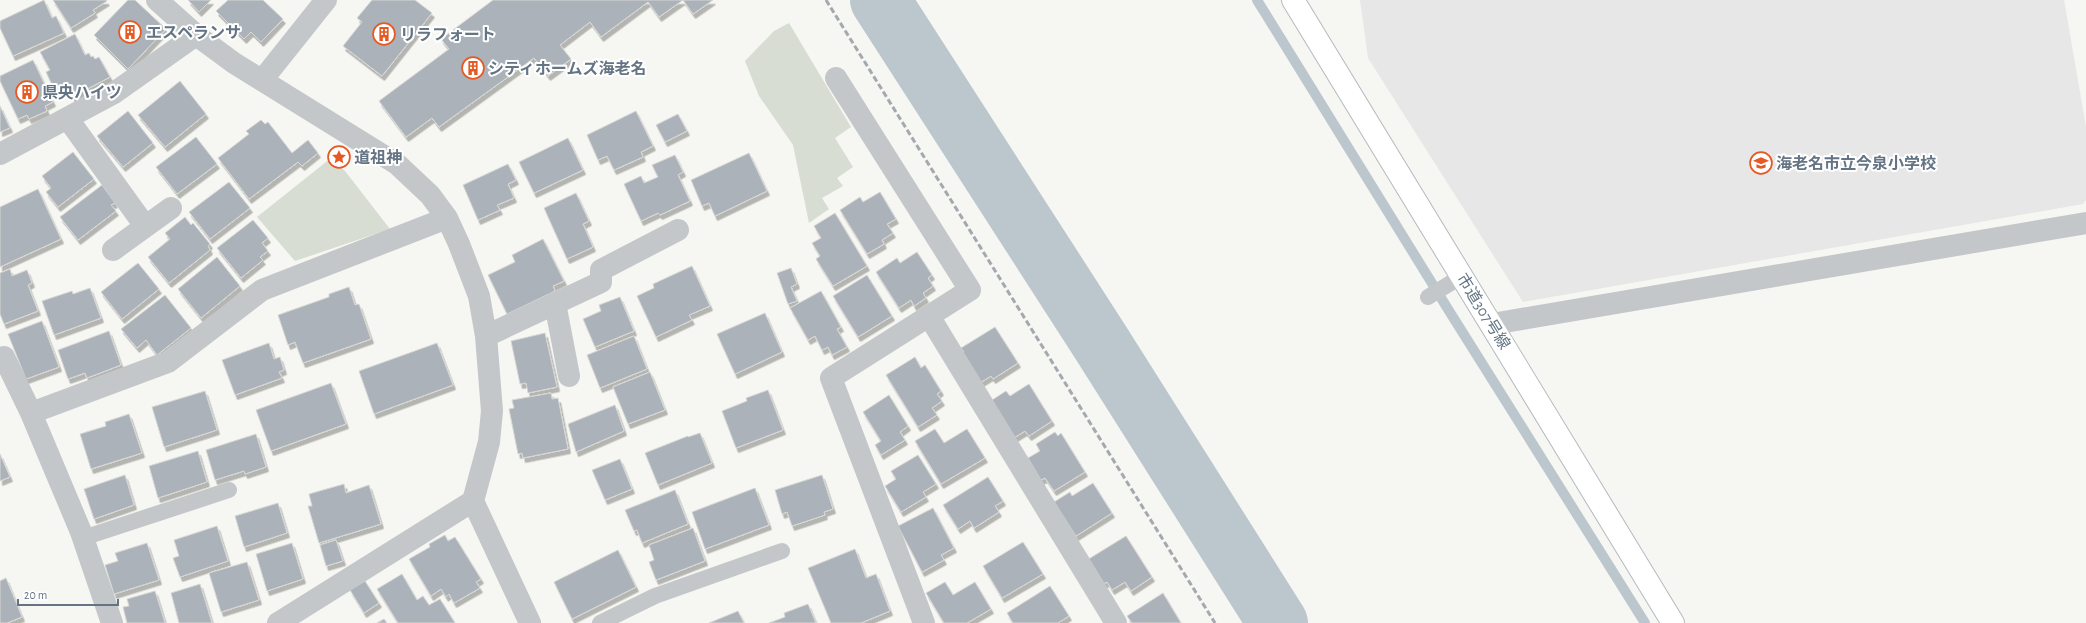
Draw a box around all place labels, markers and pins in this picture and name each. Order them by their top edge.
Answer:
building icon: エスペランサ [117,19,143,45]
building icon: リラフォート [371,21,397,47]
place label: エスペランサ [146,25,241,41]
place label: リラフォート [400,27,496,43]
building icon: シティホームズ海老名 [460,55,486,81]
place label: シティホームズ海老名 [488,60,647,77]
building icon: 県央ハイツ [14,79,40,105]
place label: 県央ハイツ [42,84,122,101]
place icon: 道祖神 [326,144,352,170]
place label: 道祖神 [354,148,402,166]
school or university icon: 海老名市立今泉小学校 [1748,150,1774,176]
place label: 海老名市立今泉小学校 [1776,155,1936,172]

